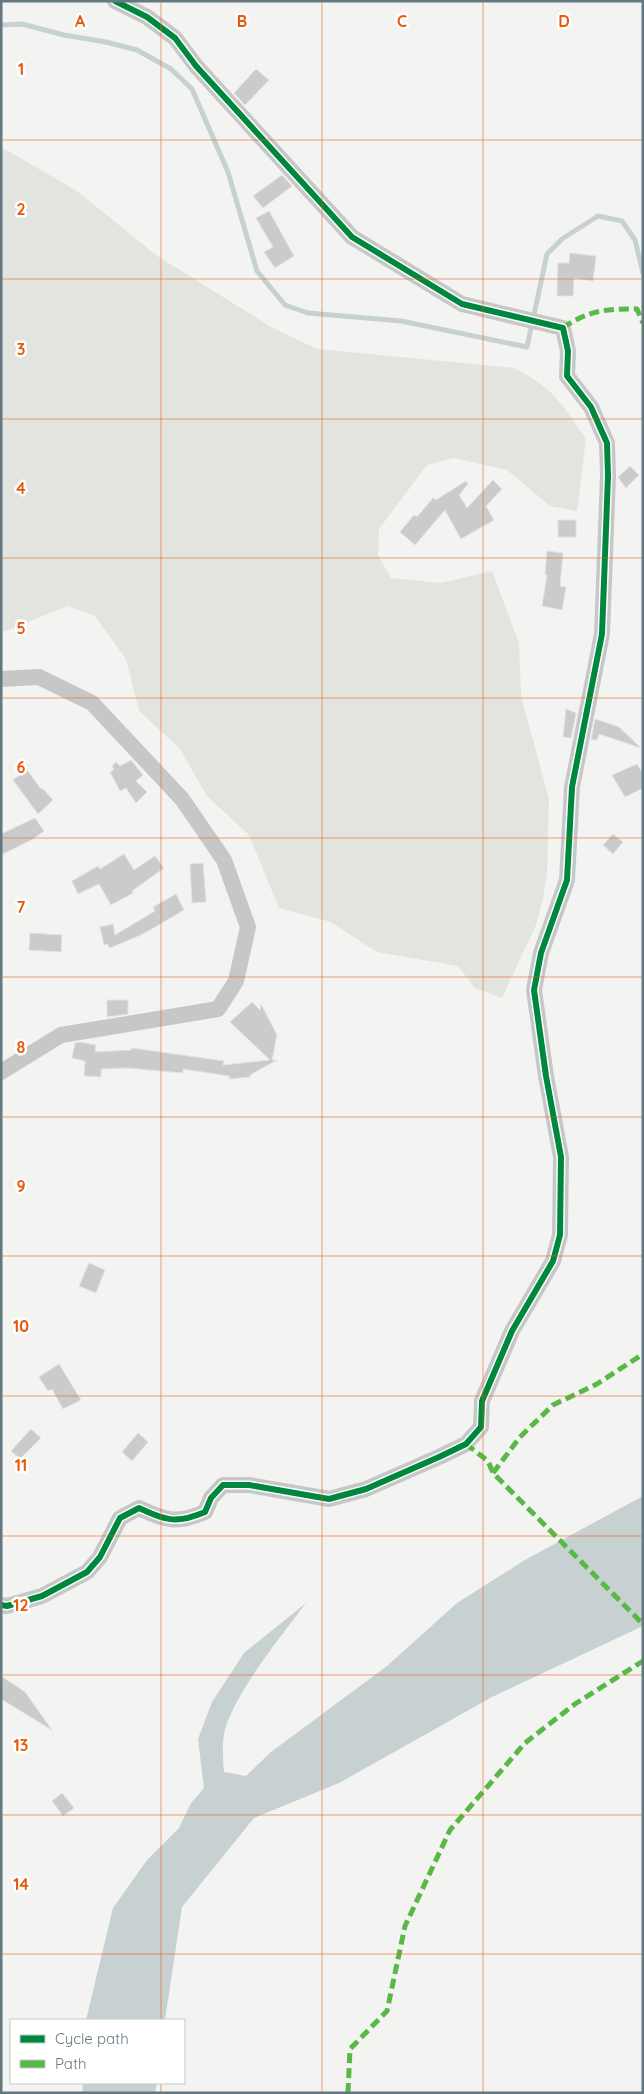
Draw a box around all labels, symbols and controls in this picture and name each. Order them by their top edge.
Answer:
text: A [75,11,86,31]
text: B [237,11,247,31]
text: C [397,11,407,31]
text: D [558,11,570,31]
text: 1 [18,59,24,79]
text: 2 [16,199,26,219]
text: 3 [17,339,25,359]
text: 4 [16,478,26,498]
text: 5 [16,618,26,638]
text: 6 [17,757,26,777]
text: 7 [17,897,26,917]
text: 8 [17,1037,26,1057]
text: 9 [16,1176,26,1196]
text: 10 [13,1316,29,1336]
text: 11 [15,1455,27,1475]
text: 12 [13,1595,29,1615]
text: 13 [14,1735,28,1755]
text: 14 [13,1874,29,1894]
legend [10,2019,185,2084]
text: Cycle path [55,2029,129,2048]
text: Path [55,2054,87,2073]

